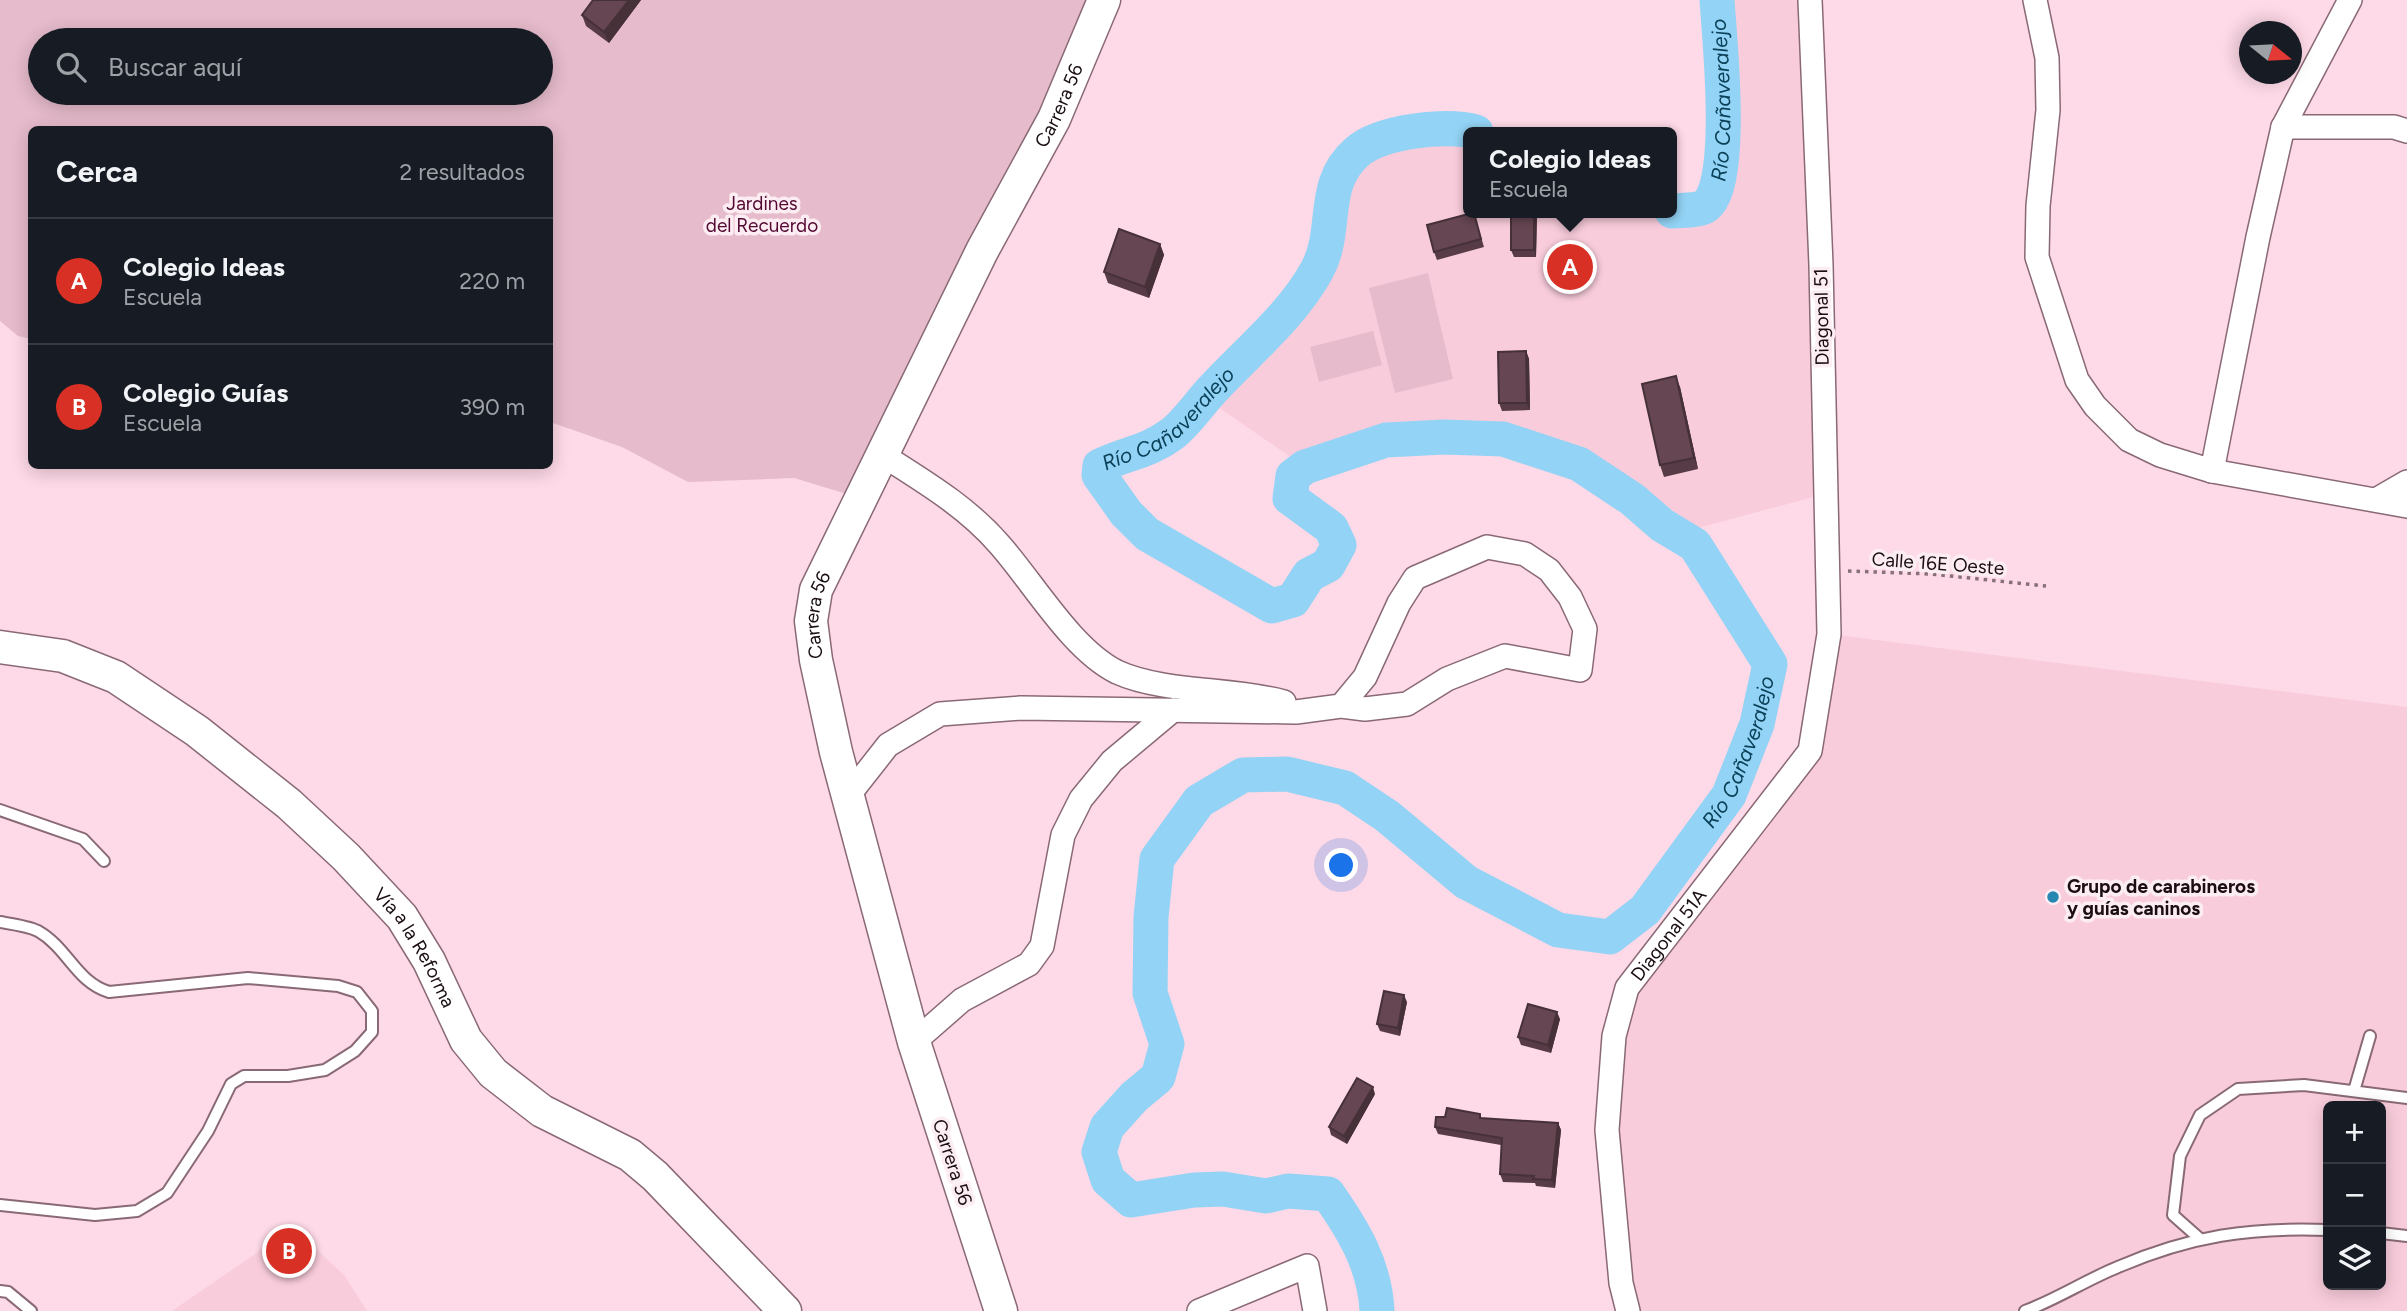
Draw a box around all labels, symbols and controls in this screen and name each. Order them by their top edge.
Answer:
water label: Río Cañaveralejo [1705,18,1735,183]
north arrow [2239,21,2302,84]
search box [28,28,553,105]
icon: search [52,48,90,86]
text: Buscar aquí [108,51,242,83]
street label: Carrera 56 [1030,60,1088,151]
popup [1463,127,1677,218]
text: Colegio Ideas [1489,143,1651,175]
text: Cerca [56,153,138,190]
text: 2 resultados [400,158,525,186]
text: Escuela [1489,175,1568,203]
park label: Jardines del Recuerdo [706,192,818,237]
pin: A [1547,241,1593,293]
text: Colegio Ideas [123,251,285,283]
text: A [71,267,87,295]
text: 220 m [459,267,525,295]
street label: Diagonal 51 [1809,268,1834,366]
text: Escuela [123,283,202,311]
water label: Río Cañaveralejo [1098,361,1239,475]
text: Colegio Guías [123,377,288,409]
text: B [72,393,86,421]
text: 390 m [459,393,525,421]
text: Escuela [123,409,202,437]
street label: Calle 16E Oeste [1871,547,2005,580]
street label: Carrera 56 [800,567,836,660]
water label: Río Cañaveralejo [1696,674,1779,832]
your location [1324,848,1358,882]
place label: Grupo de carabineros y guías caninos [2067,875,2255,920]
street label: Vía a la Reforma [369,883,460,1011]
street label: Diagonal 51A [1626,884,1712,986]
marker: Grupo de carabineros y guías caninos [2045,889,2061,905]
map controls [2323,1101,2386,1290]
button: + [2323,1101,2386,1164]
street label: Carrera 56 [928,1116,977,1208]
button: − [2323,1164,2386,1227]
pin: B [266,1225,312,1277]
button: layers [2323,1227,2386,1290]

